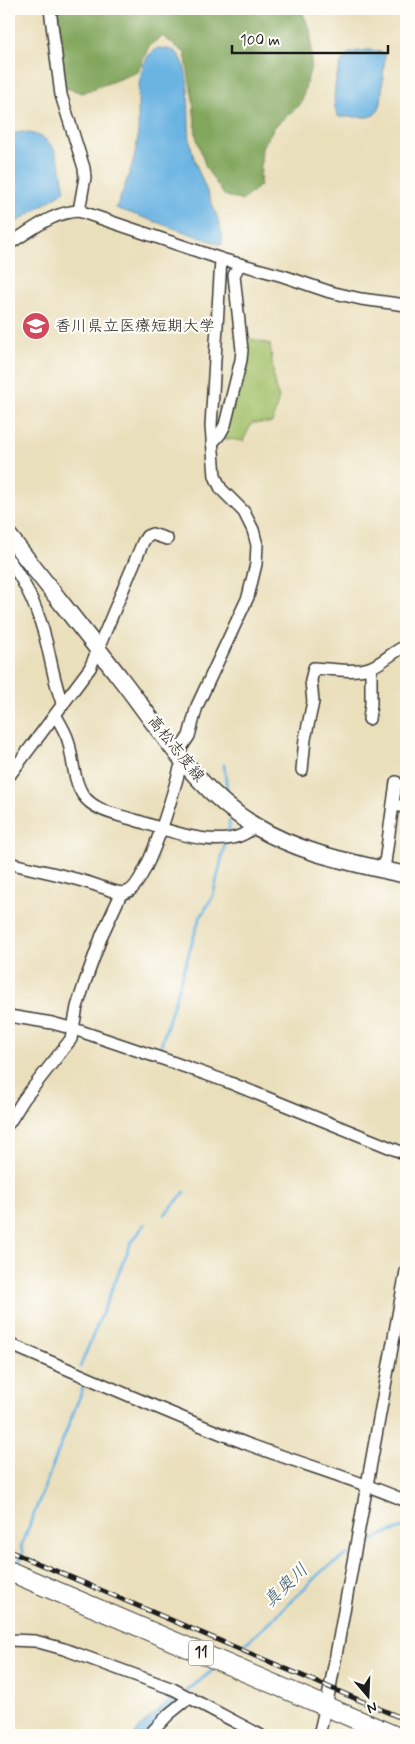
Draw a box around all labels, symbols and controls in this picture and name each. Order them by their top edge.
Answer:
scale bar [232,22,389,54]
text: 100 m [240,31,280,51]
school or university icon: 香川県立医療短期大学 [21,311,51,341]
place label: 香川県立医療短期大学 [55,316,215,337]
street label: 高松志度線 [143,711,209,787]
water label: 真奥川 [258,1559,314,1613]
road number: 11 [188,1640,214,1666]
north arrow [342,1672,392,1722]
text: N [365,1697,379,1717]

